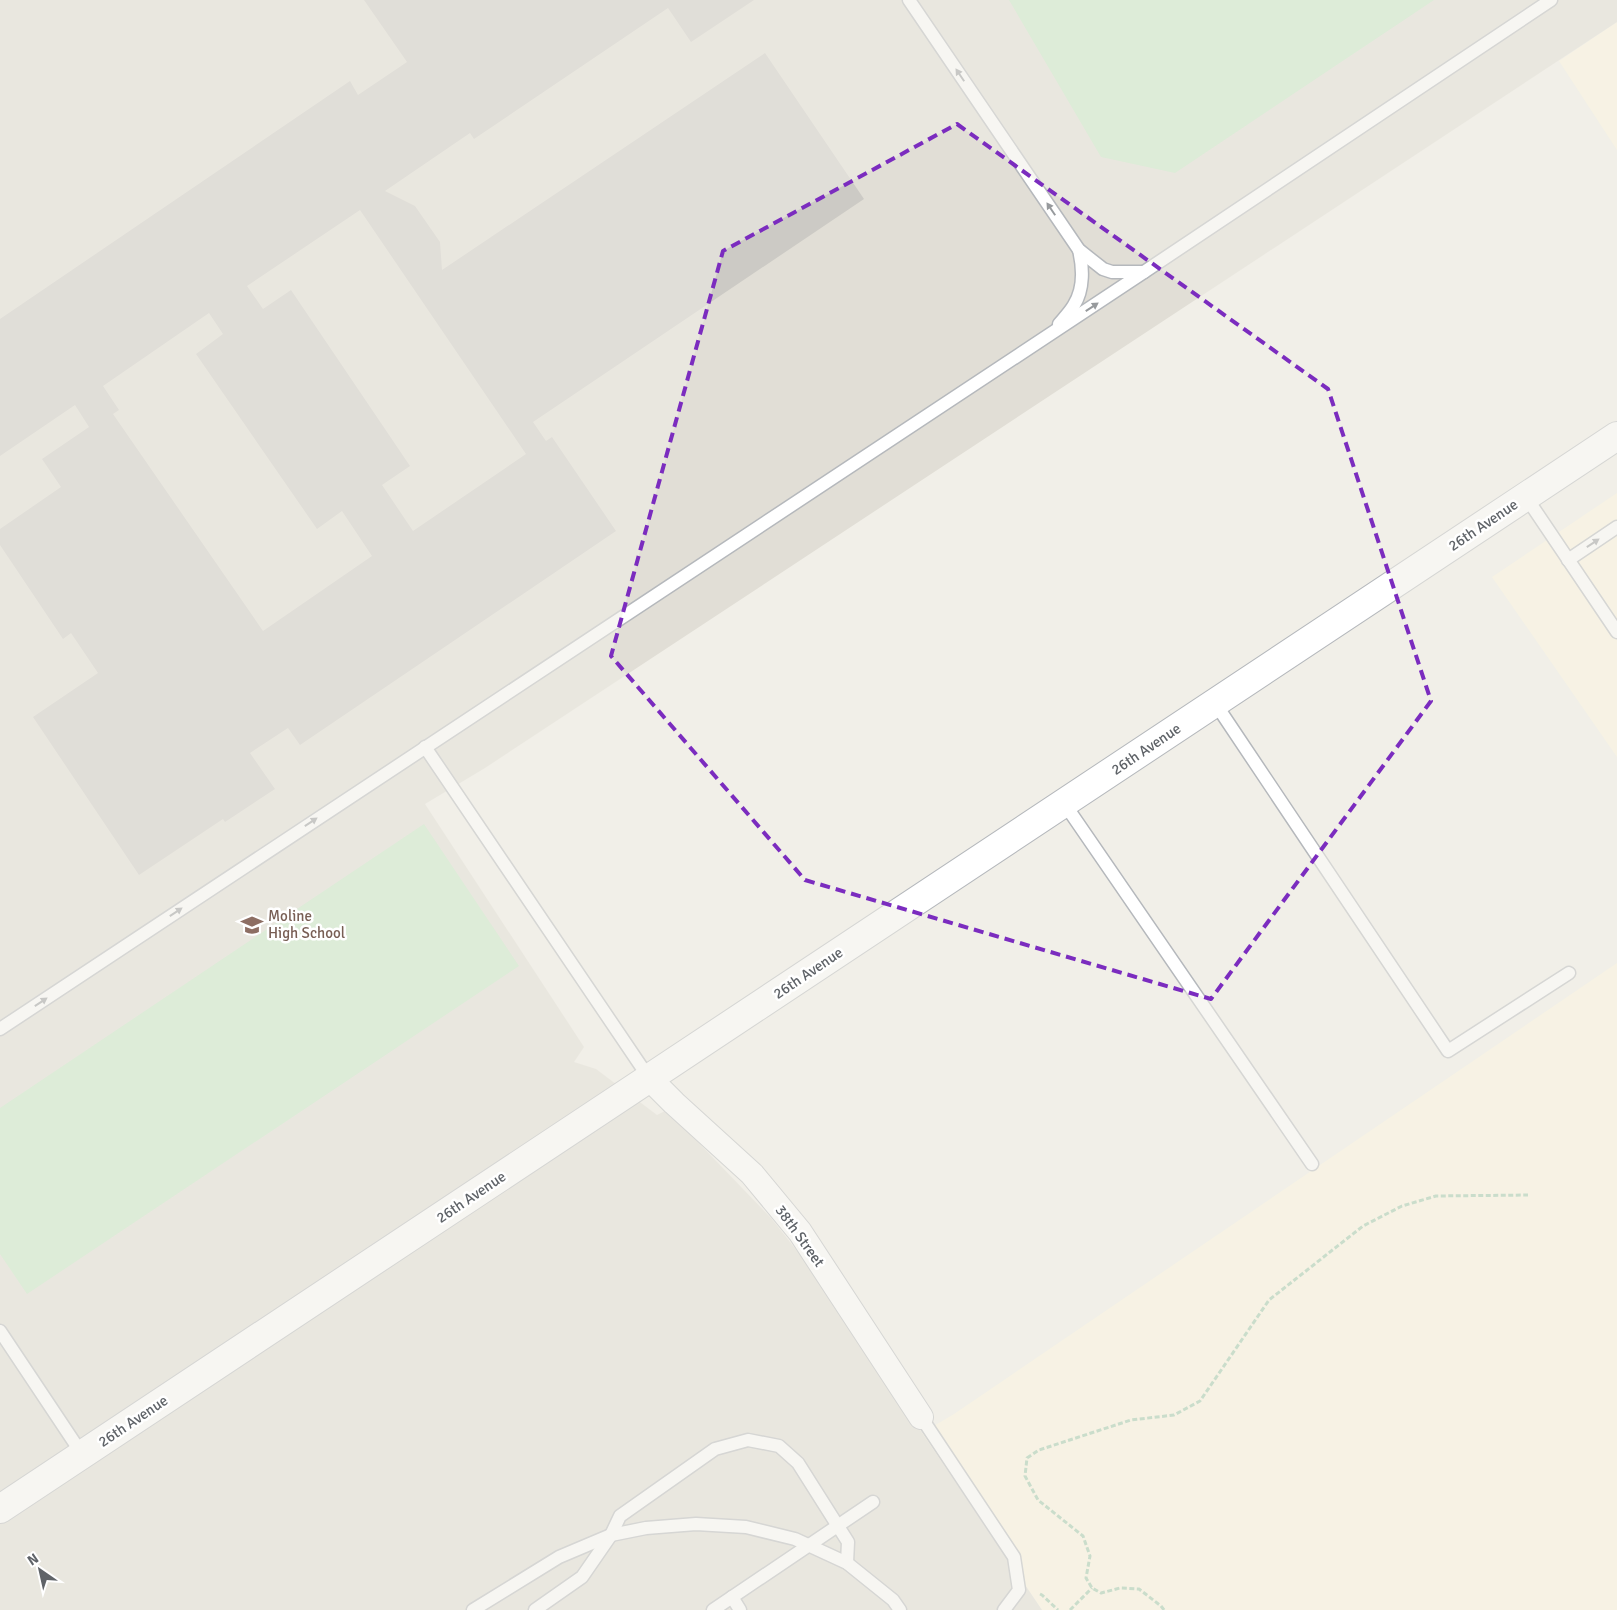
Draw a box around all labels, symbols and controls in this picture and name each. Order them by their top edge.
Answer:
one-way arrow [955,68,965,81]
one-way arrow [1046,203,1056,216]
one-way arrow [1085,302,1099,312]
street label: 26th Avenue [1445,495,1521,555]
one-way arrow [1586,538,1599,548]
street label: 26th Avenue [1108,719,1184,779]
one-way arrow [305,817,318,827]
one-way arrow [169,907,183,917]
place label: Moline High School [268,907,345,942]
school or university icon: Moline High School [239,912,265,938]
street label: 26th Avenue [770,943,846,1003]
one-way arrow [34,997,47,1006]
street label: 26th Avenue [433,1167,509,1227]
street label: 38th Street [772,1202,828,1270]
street label: 26th Avenue [95,1391,171,1451]
north arrow [15,1545,65,1595]
text: N [24,1550,42,1569]

